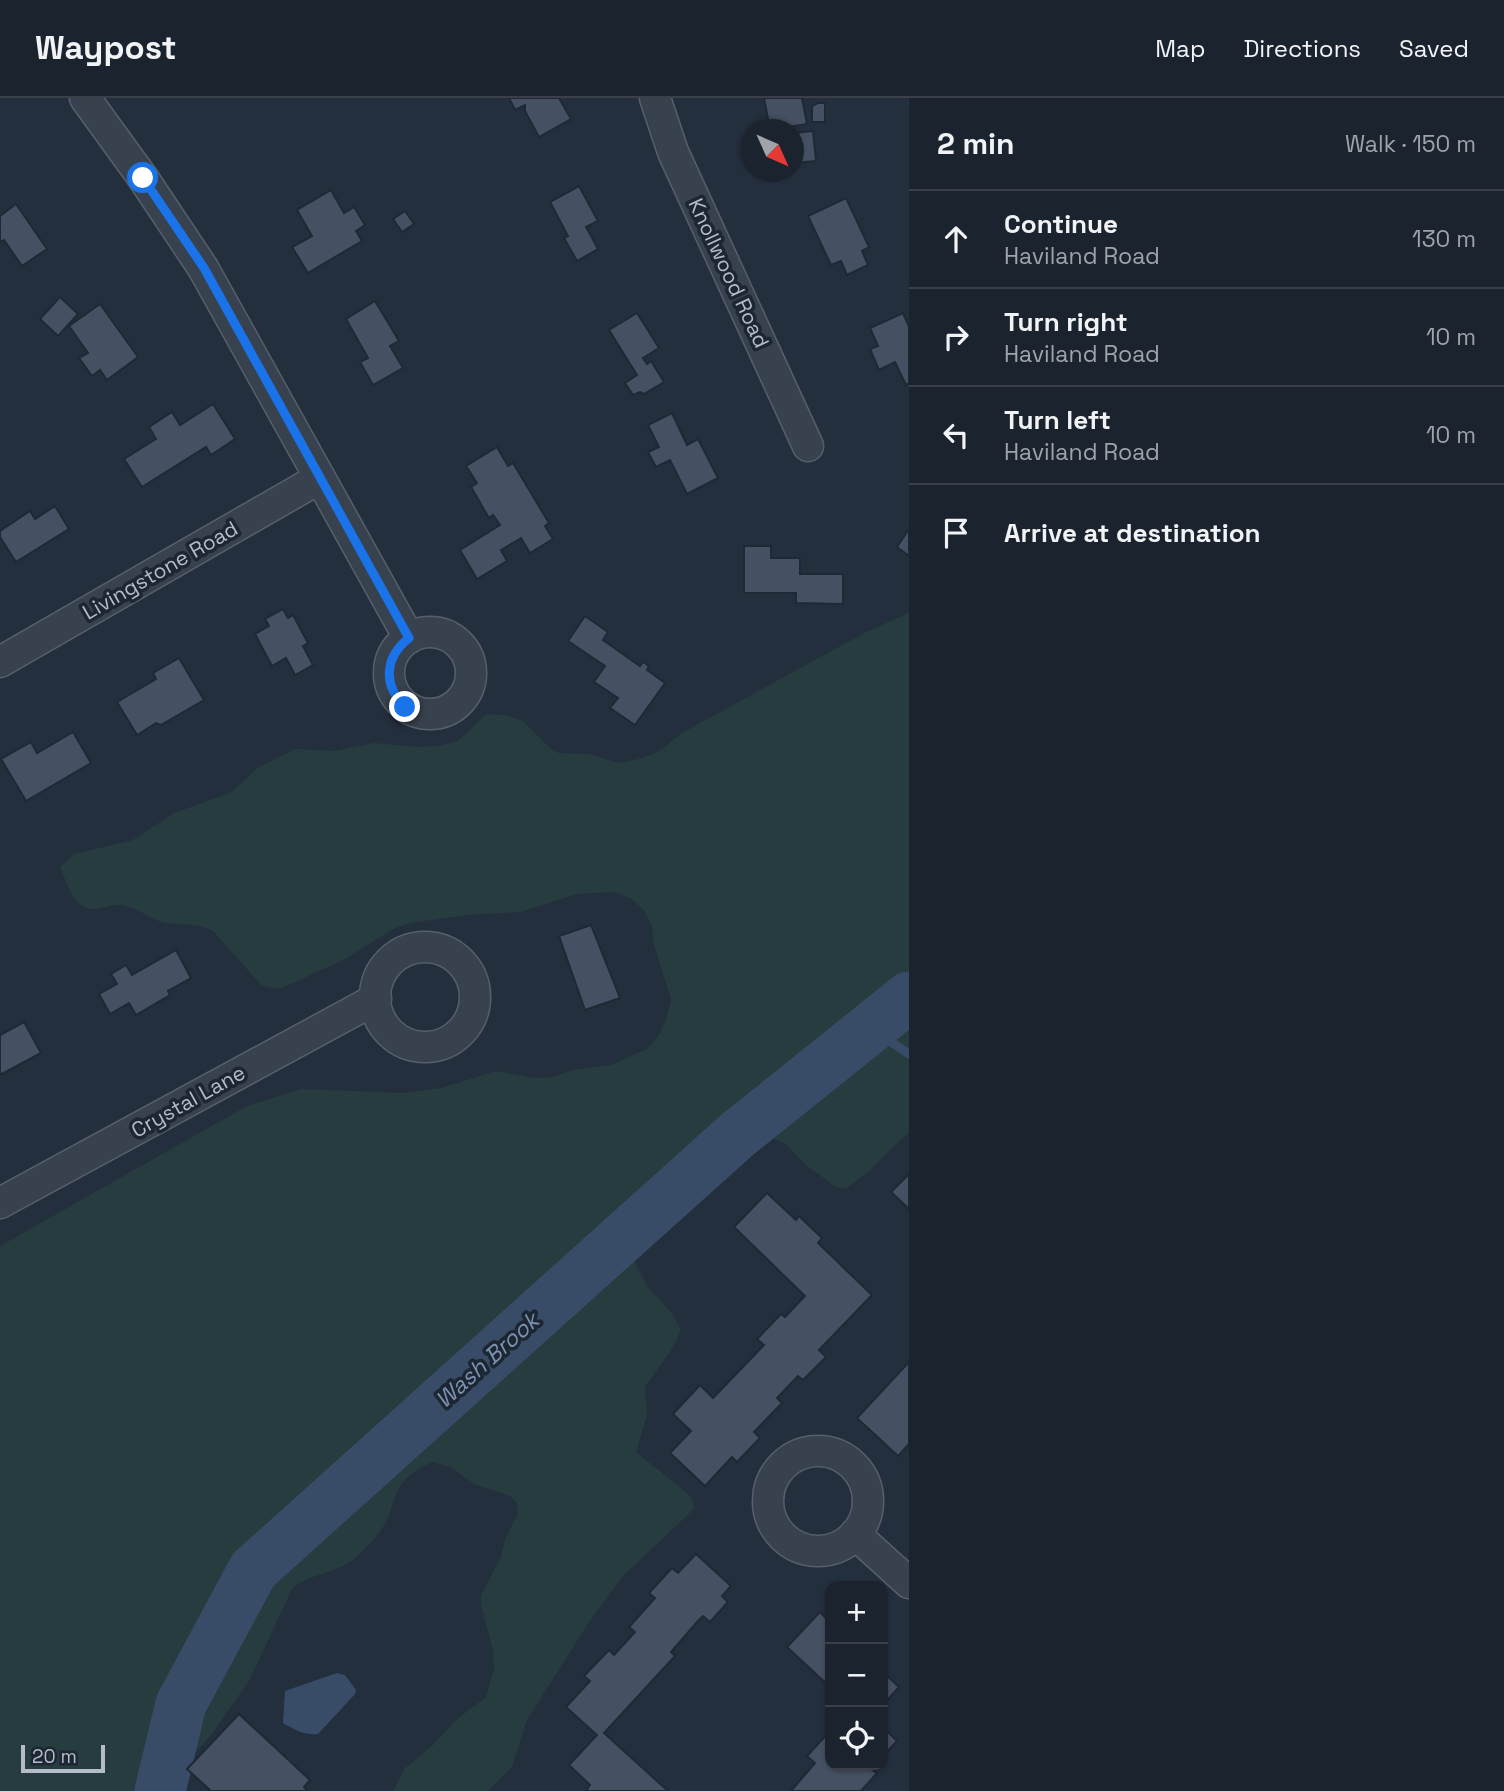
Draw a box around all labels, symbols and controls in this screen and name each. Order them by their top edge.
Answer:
text: Waypost [35,27,177,69]
text: Map [1155,33,1205,64]
text: Directions [1243,33,1361,64]
text: Saved [1399,33,1469,64]
north arrow [741,119,804,182]
text: 2 min [937,124,1015,163]
text: Walk · 150 m [1345,129,1476,159]
route start [127,162,158,193]
street label: Knollwood Road [683,194,775,352]
text: Continue [1004,207,1118,241]
icon: ahead [937,220,975,258]
text: 130 m [1412,224,1476,254]
text: Haviland Road [1004,241,1160,271]
text: Turn right [1004,305,1128,339]
icon: right [937,318,975,356]
text: 10 m [1426,322,1476,352]
text: Haviland Road [1004,339,1160,369]
text: Turn left [1004,403,1111,437]
icon: left [937,416,975,454]
text: 10 m [1426,420,1476,450]
text: Haviland Road [1004,437,1160,467]
icon: arrive [937,514,975,552]
street label: Livingstone Road [78,515,242,625]
text: Arrive at destination [1004,516,1261,550]
route end [389,691,420,722]
street label: Crystal Lane [126,1059,250,1143]
water label: Wash Brook [429,1304,547,1414]
map controls [825,1581,888,1770]
button: + [825,1581,888,1644]
button: − [825,1644,888,1707]
button: locate [825,1707,888,1770]
scale bar [21,1742,105,1774]
text: 20 m [32,1744,77,1769]

